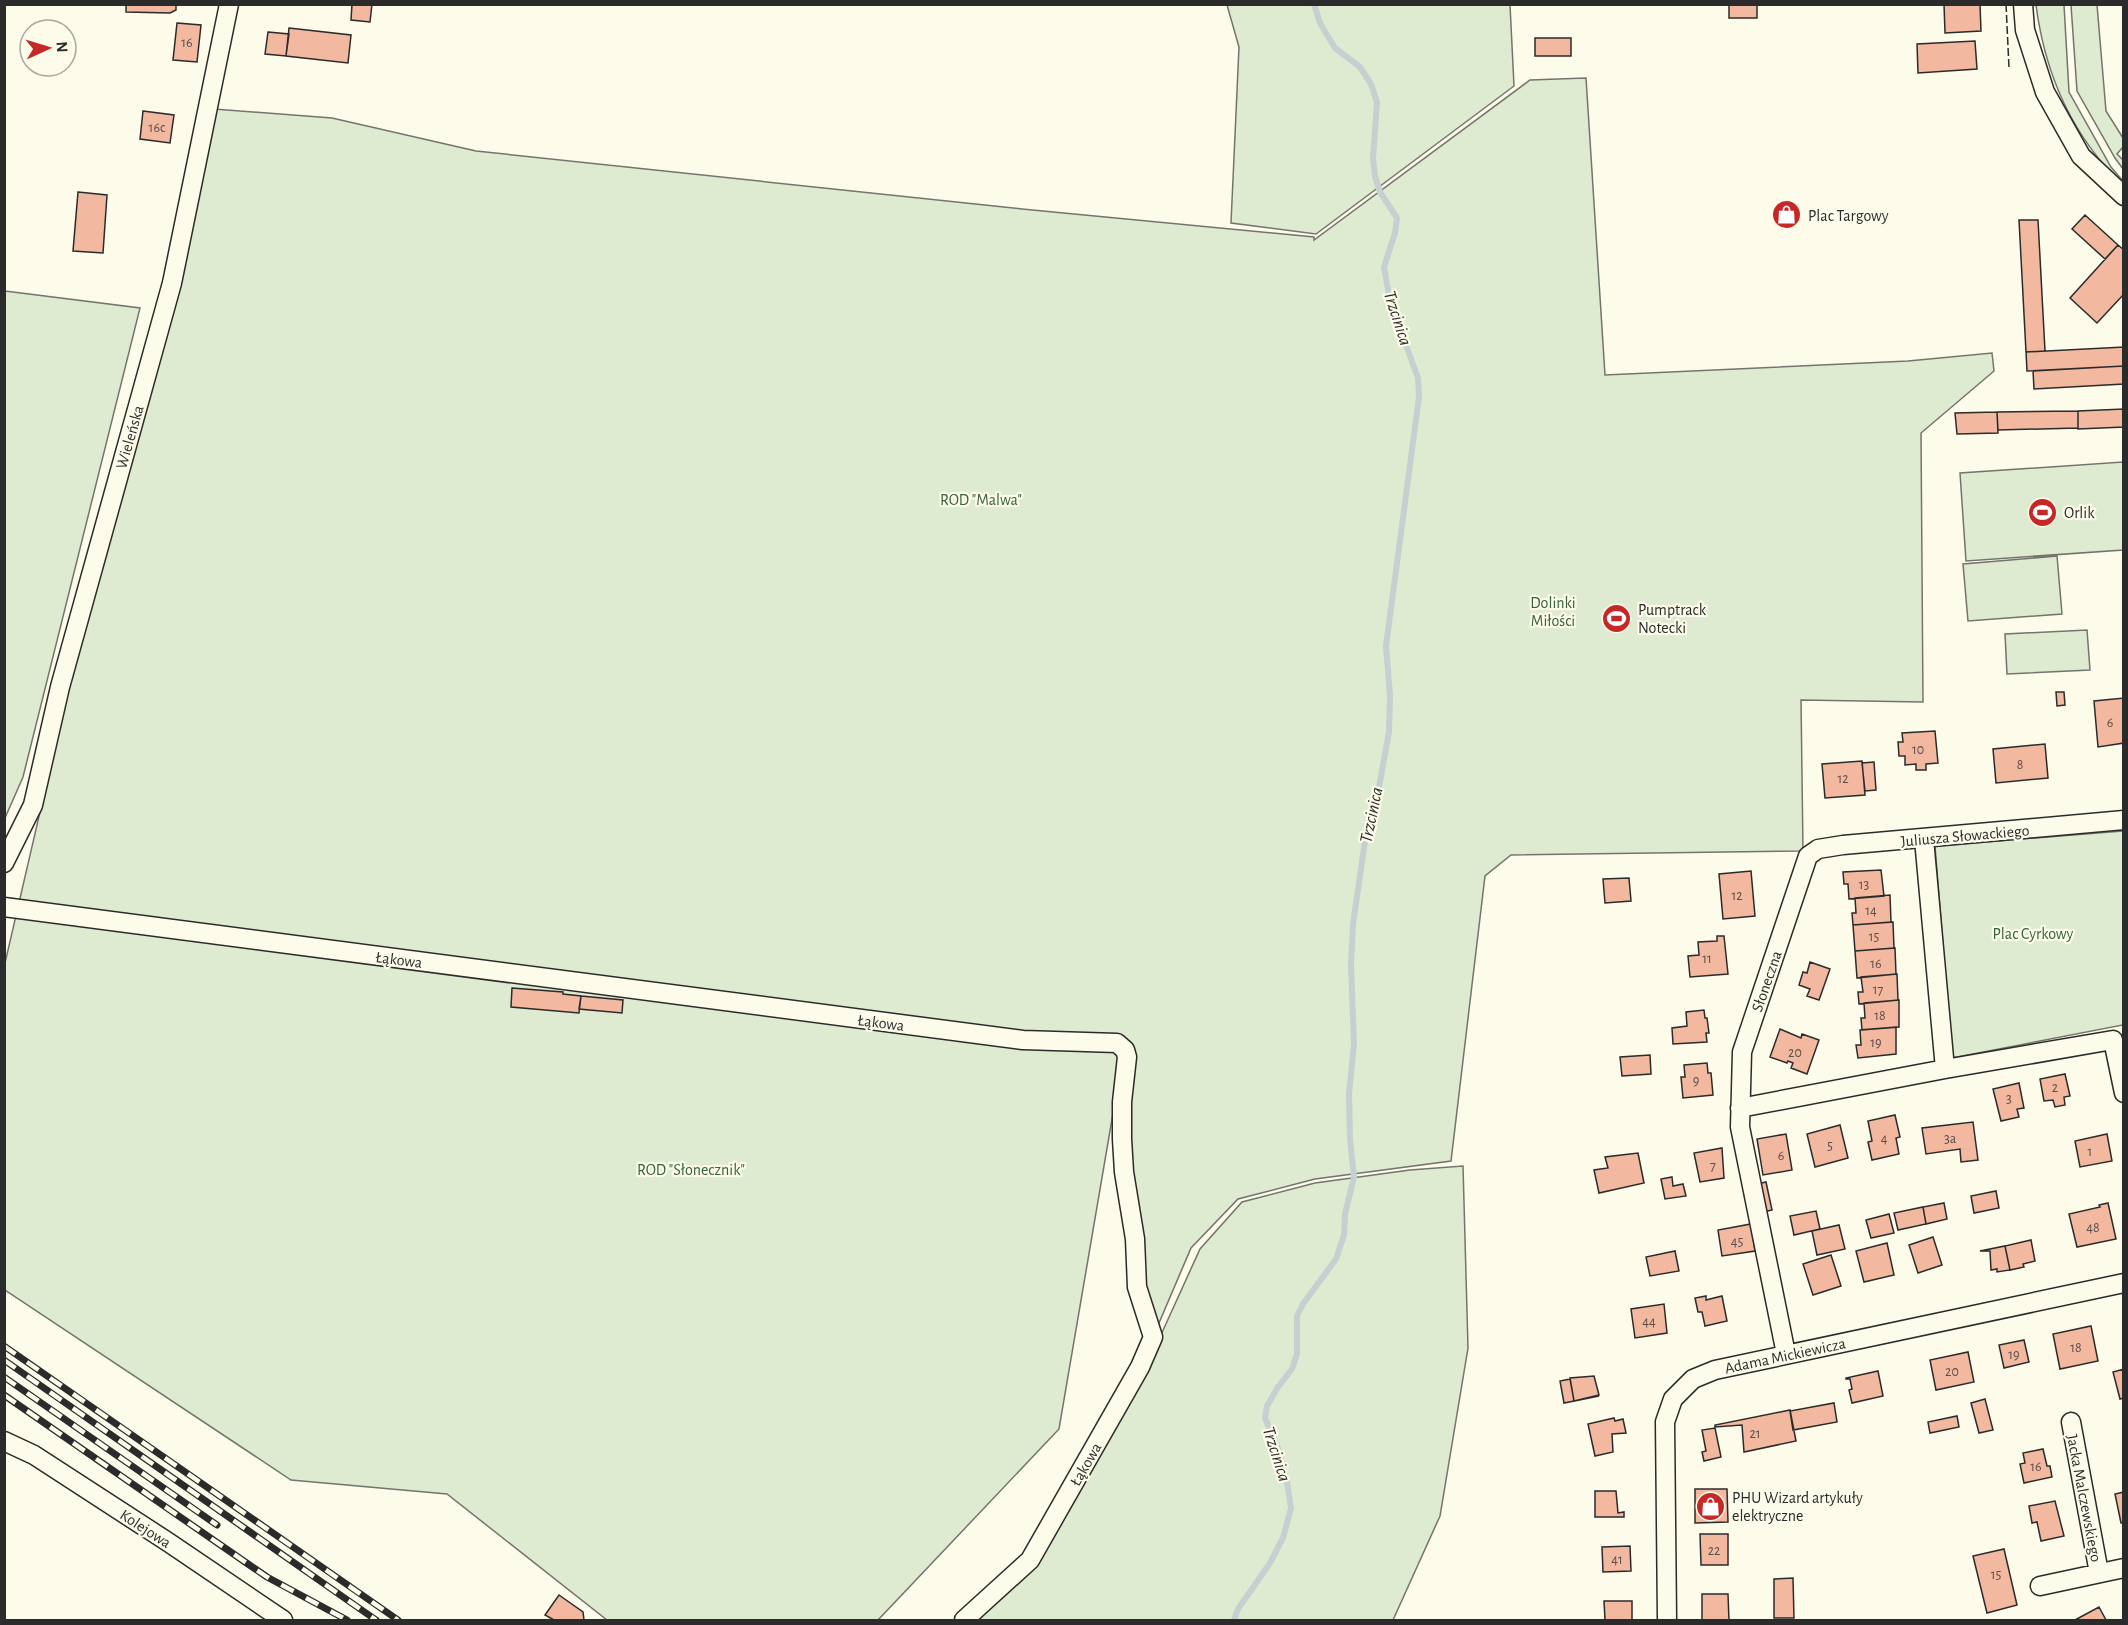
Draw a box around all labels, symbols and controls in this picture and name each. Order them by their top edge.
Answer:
north arrow [18,18,78,78]
house number: 16 [181,36,193,50]
text: N [54,41,70,53]
house number: 16c [149,121,166,135]
shop icon: Plac Targowy [1771,199,1803,231]
place label: Plac Targowy [1808,208,1889,225]
water label: Trzcinica [1380,289,1414,348]
street label: Wieleńska [113,404,147,471]
park label: ROD "Malwa" [940,492,1022,508]
sports icon: Orlik [2027,496,2059,528]
place label: Orlik [2064,505,2095,521]
park label: Dolinki Miłości [1530,595,1576,629]
sports icon: Pumptrack Notecki [1601,602,1633,634]
place label: Pumptrack Notecki [1638,602,1707,636]
house number: 6 [2107,716,2113,730]
house number: 10 [1912,743,1924,757]
house number: 8 [2017,758,2023,772]
house number: 12 [1837,772,1849,786]
water label: Trzcinica [1357,786,1387,845]
street label: Juliusza Słowackiego [1900,822,2030,850]
house number: 13 [1859,878,1870,892]
house number: 12 [1731,889,1743,903]
house number: 14 [1865,904,1877,918]
park label: Plac Cyrkowy [1993,926,2074,943]
house number: 15 [1869,930,1879,944]
street label: Łąkowa [375,949,423,971]
street label: Słoneczna [1749,949,1785,1014]
house number: 11 [1702,952,1712,966]
house number: 16 [1870,957,1882,971]
house number: 17 [1873,983,1883,997]
house number: 18 [1874,1009,1886,1023]
street label: Łąkowa [857,1012,905,1034]
house number: 19 [1870,1036,1882,1050]
house number: 20 [1788,1046,1802,1060]
house number: 9 [1693,1074,1699,1088]
house number: 2 [2052,1081,2058,1095]
house number: 3 [2006,1092,2012,1106]
house number: 4 [1881,1132,1888,1146]
house number: 3a [1944,1132,1957,1146]
house number: 5 [1827,1139,1833,1153]
house number: 1 [2088,1145,2092,1159]
house number: 6 [1778,1149,1784,1163]
house number: 7 [1710,1159,1716,1173]
park label: ROD "Słonecznik" [637,1162,745,1178]
house number: 48 [2086,1221,2100,1235]
house number: 45 [1731,1235,1743,1249]
house number: 44 [1642,1315,1656,1329]
street label: Adama Mickiewicza [1723,1335,1847,1377]
house number: 18 [2070,1341,2082,1355]
house number: 19 [2008,1348,2020,1362]
house number: 20 [1945,1365,1959,1379]
water label: Trzcinica [1259,1425,1293,1484]
house number: 21 [1749,1427,1761,1441]
street label: Jacka Malczewskiego [2064,1433,2104,1563]
street label: Łąkowa [1067,1440,1105,1489]
house number: 16 [2030,1460,2042,1474]
shop icon: PHU Wizard artykuły elektryczne [1695,1490,1727,1522]
place label: PHU Wizard artykuły elektryczne [1732,1490,1863,1525]
street label: Kolejowa [116,1507,174,1552]
house number: 22 [1708,1544,1720,1558]
house number: 41 [1611,1553,1623,1567]
house number: 15 [1991,1568,2001,1582]

